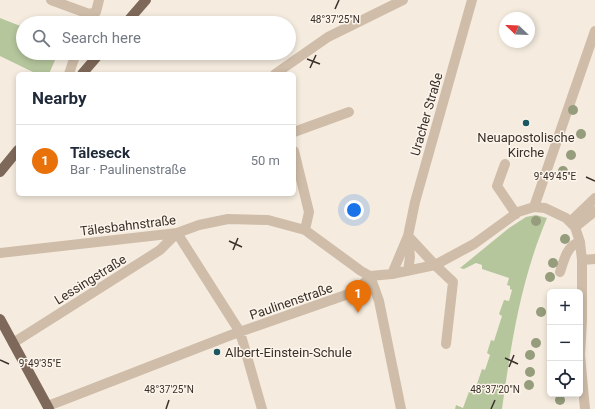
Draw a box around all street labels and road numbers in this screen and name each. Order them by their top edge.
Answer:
street label: Uracher Straße [407,71,446,158]
street label: Tälesbahnstraße [79,212,177,239]
street label: Lessingstraße [52,251,129,307]
street label: Paulinenstraße [248,280,335,323]

